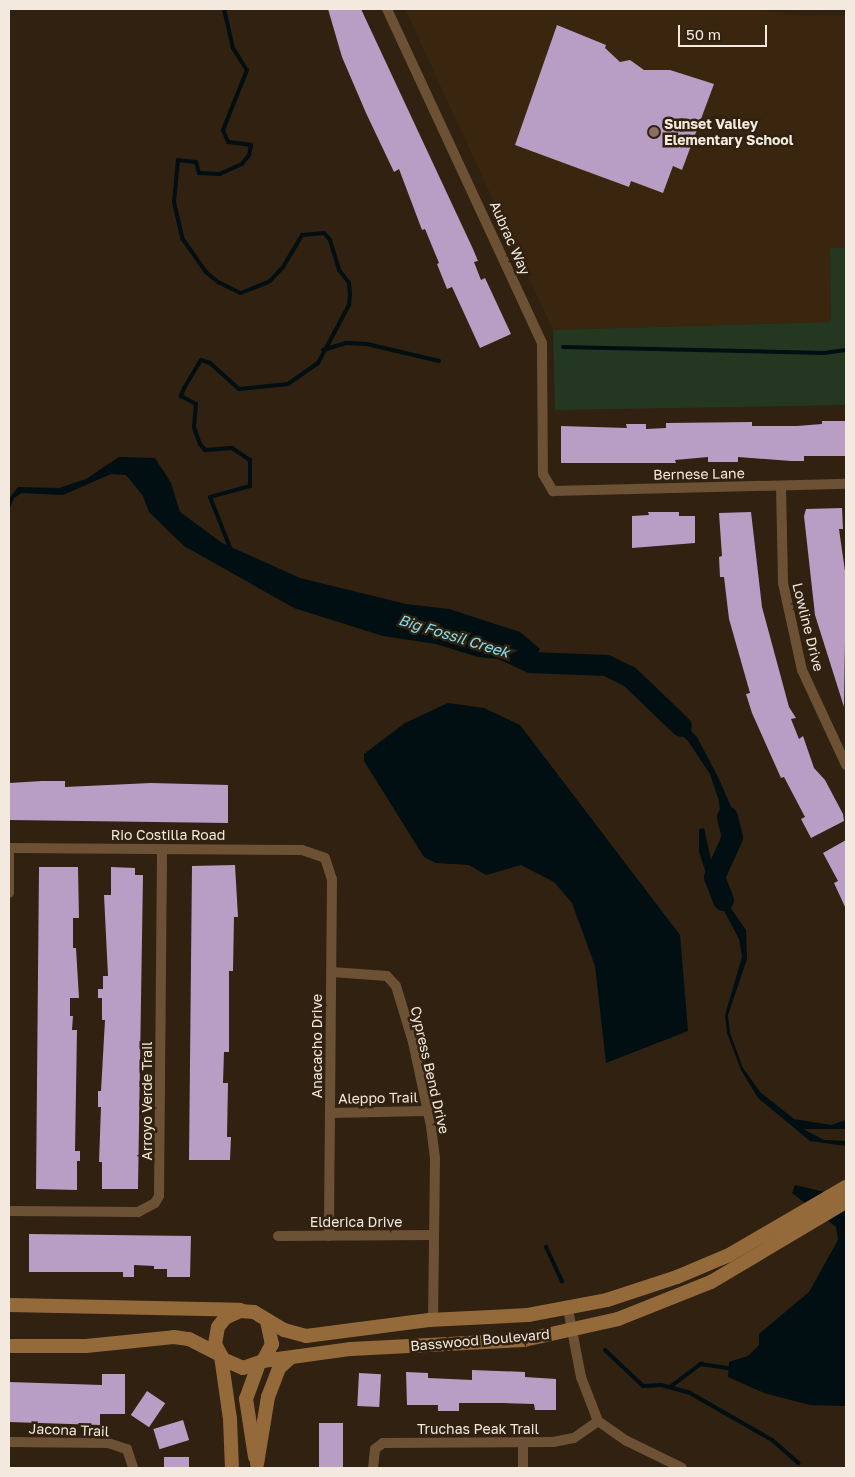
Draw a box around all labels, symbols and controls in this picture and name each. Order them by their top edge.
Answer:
scale bar [680,15,769,47]
text: 50 m [686,25,721,43]
place label: Sunset Valley Elementary School [664,116,793,148]
marker: Sunset Valley Elementary School [648,126,660,138]
street label: Aubrac Way [486,199,534,277]
street label: Bernese Lane [653,465,745,483]
street label: Lowline Drive [789,581,827,673]
water label: Big Fossil Creek [396,611,512,661]
street label: Rio Costilla Road [111,827,225,843]
street label: Anacacho Drive [309,994,325,1098]
street label: Cypress Bend Drive [407,1004,453,1136]
street label: Arroyo Verde Trail [139,1042,155,1160]
street label: Aleppo Trail [338,1089,418,1107]
street label: Elderica Drive [310,1214,402,1230]
street label: Basswood Boulevard [410,1326,550,1354]
street label: Jacona Trail [28,1420,110,1440]
street label: Truchas Peak Trail [417,1421,539,1437]

